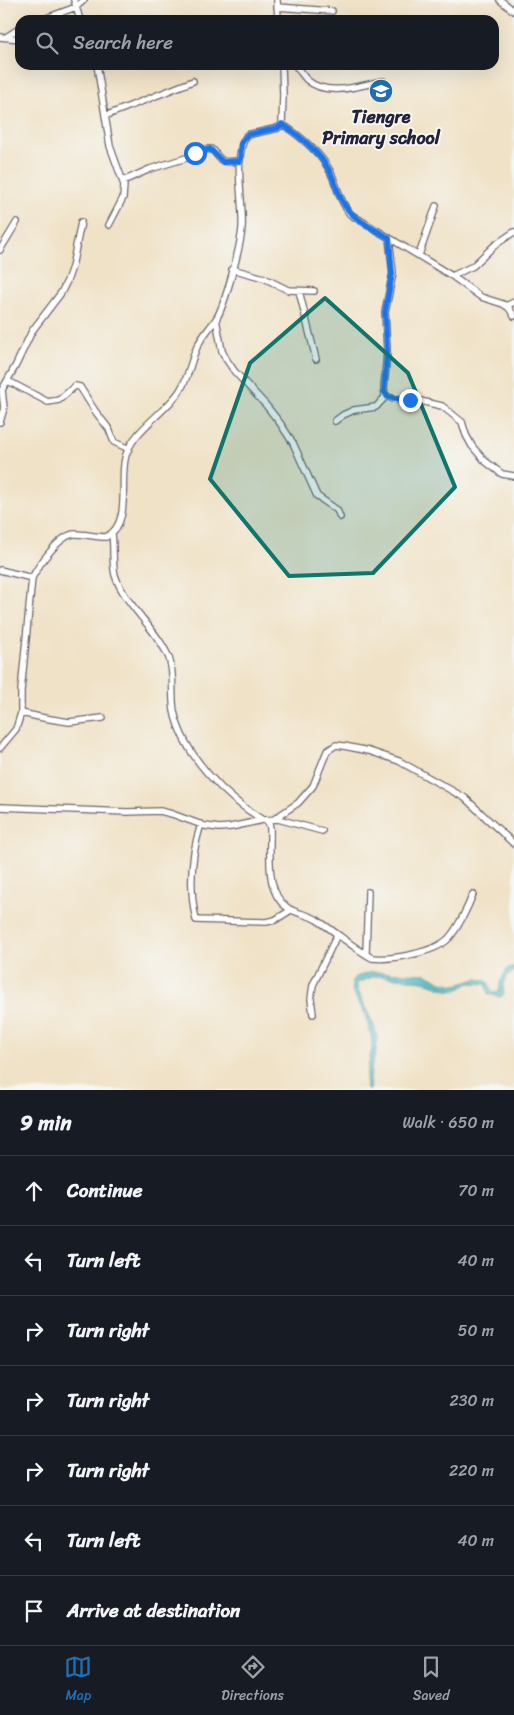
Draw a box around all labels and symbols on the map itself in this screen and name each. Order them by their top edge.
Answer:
school or university icon: Tiengre Primary school [368,78,394,104]
place label: Tiengre Primary school [322,101,441,154]
route start [184,142,207,165]
route end [399,389,422,412]

